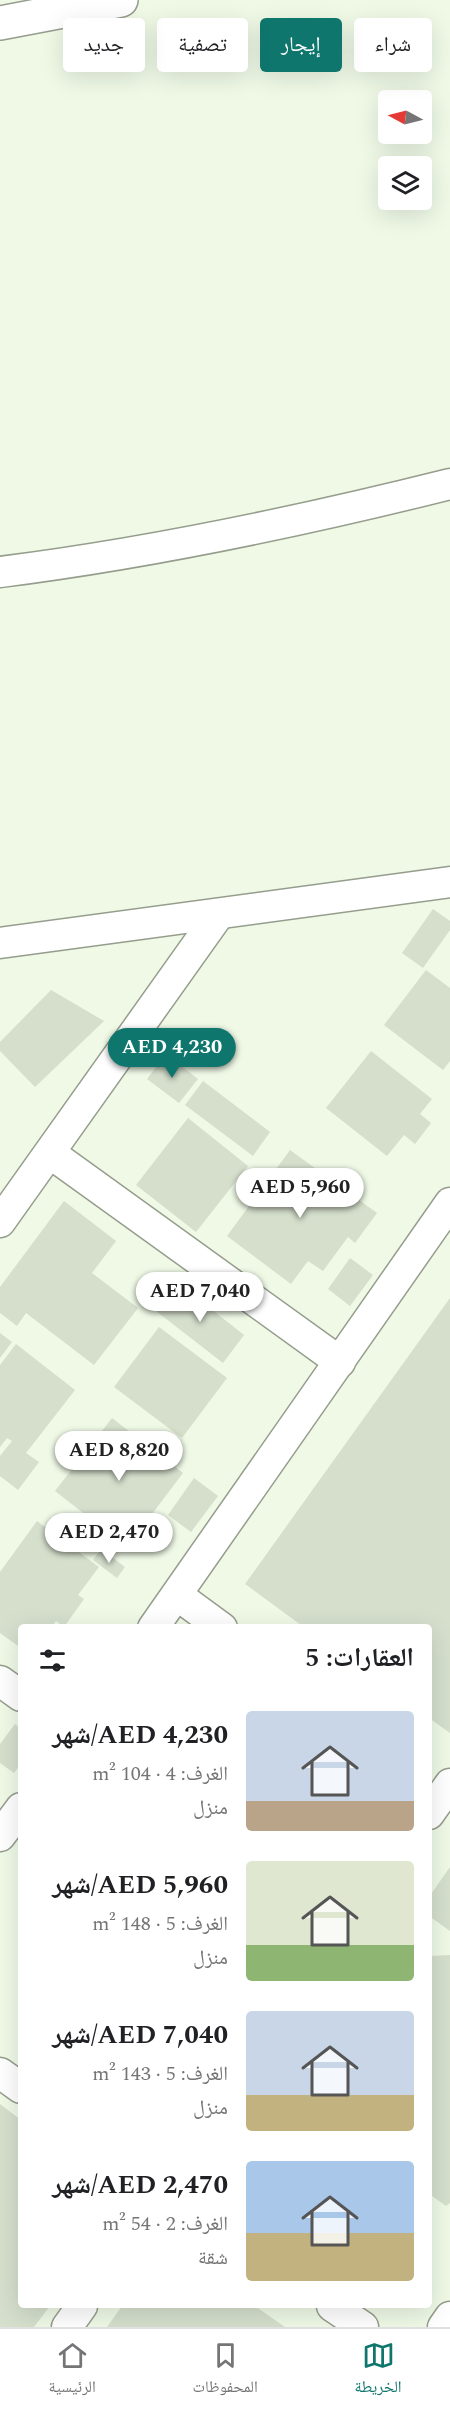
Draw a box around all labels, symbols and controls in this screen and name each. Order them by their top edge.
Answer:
chip: جديد [63,18,145,72]
chip: تصفية [157,18,248,72]
chip: إيجار [260,18,342,72]
chip: شراء [354,18,432,72]
north arrow [378,90,432,144]
map controls [378,90,432,210]
button: layers [378,156,432,210]
pin: AED 4,230 [103,1028,241,1079]
text: AED 4,230 [122,1032,222,1062]
pin: AED 5,960 [231,1168,369,1219]
text: AED 5,960 [250,1172,350,1202]
pin: AED 7,040 [131,1272,269,1323]
text: AED 7,040 [150,1276,250,1306]
pin: AED 8,820 [50,1431,188,1482]
text: AED 8,820 [69,1435,169,1465]
pin: AED 2,470 [40,1513,178,1564]
text: AED 2,470 [59,1517,159,1547]
text: العقارات: 5 [305,1638,414,1678]
icon: filters [36,1644,69,1677]
text: AED 4,230/شهر [52,1715,228,1755]
icon: home [294,1735,366,1807]
text: الغرف: 4 · 104 m² [92,1759,228,1789]
text: منزل [193,1793,228,1823]
text: AED 5,960/شهر [52,1865,228,1905]
icon: home [294,1885,366,1957]
text: الغرف: 5 · 148 m² [92,1909,228,1939]
text: منزل [193,1943,228,1973]
text: AED 7,040/شهر [52,2015,228,2055]
icon: home [294,2035,366,2107]
text: الغرف: 5 · 143 m² [92,2059,228,2089]
text: منزل [193,2093,228,2123]
text: AED 2,470/شهر [52,2165,228,2205]
icon: home [294,2185,366,2257]
text: الغرف: 2 · 54 m² [102,2209,228,2239]
text: شقة [198,2243,228,2273]
tab: الرئيسية [48,2339,96,2402]
tab: المحفوظات [193,2339,258,2402]
tab: الخريطة [355,2339,402,2402]

